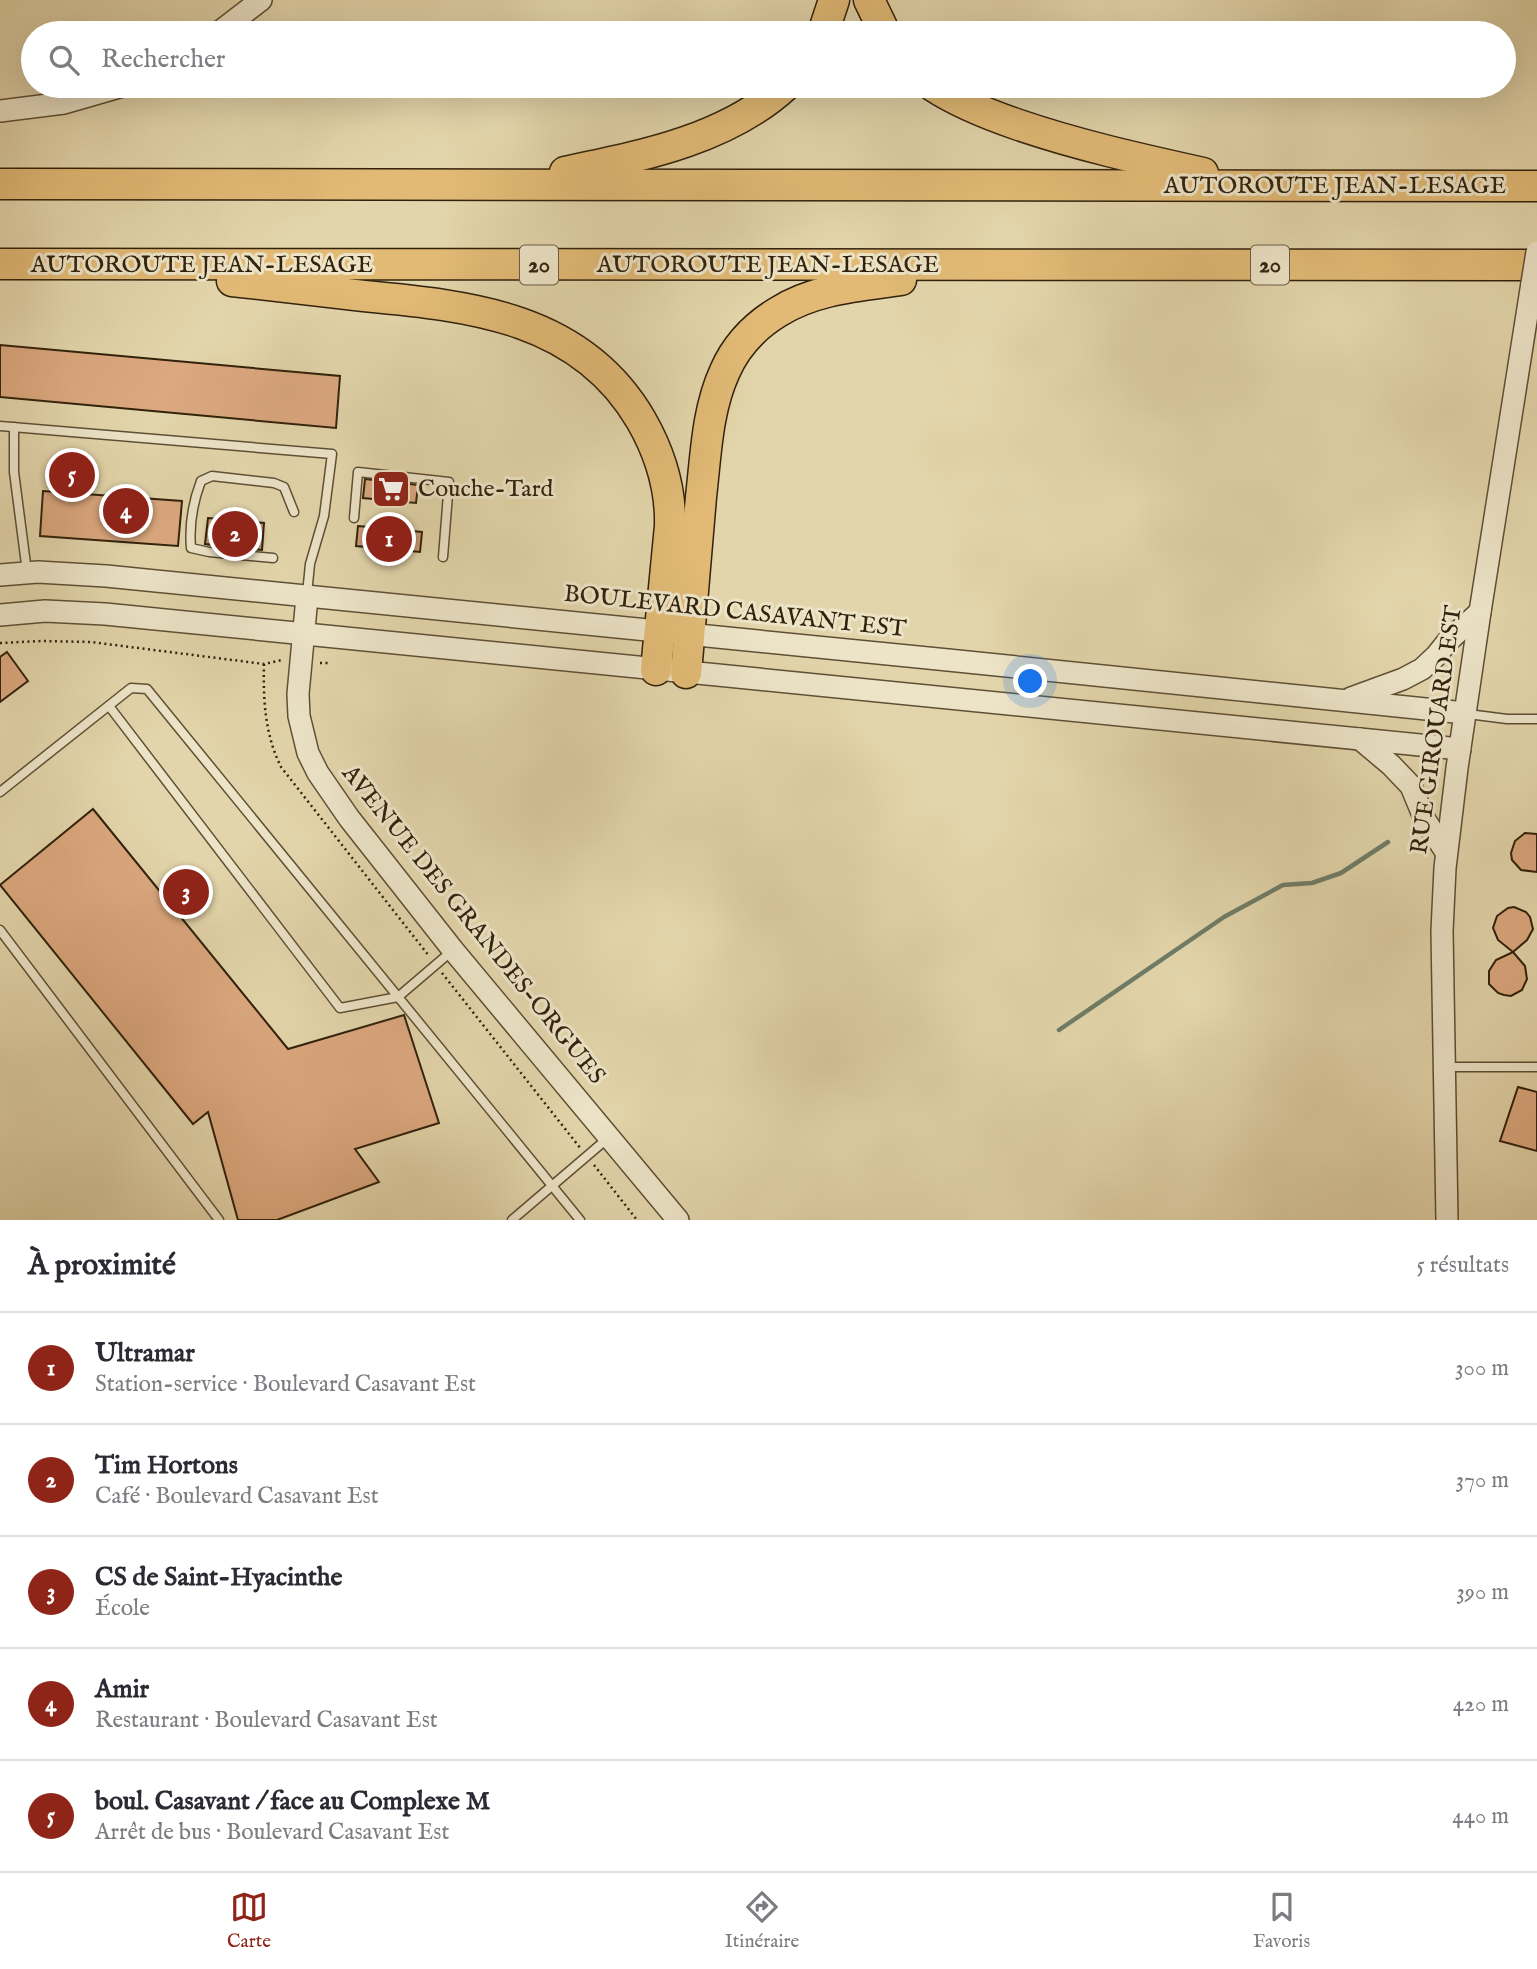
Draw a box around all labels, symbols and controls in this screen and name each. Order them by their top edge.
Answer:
search box [21,21,1516,98]
icon: search [45,41,83,79]
text: Rechercher [101,43,225,76]
street label: AUTOROUTE JEAN-LESAGE [1163,171,1506,202]
road number: 20 [520,246,558,284]
road number: 20 [1251,246,1289,284]
street label: AUTOROUTE JEAN-LESAGE [30,250,373,281]
street label: AUTOROUTE JEAN-LESAGE [596,250,939,281]
pin: 5 [49,449,95,501]
supermarket icon: Couche-Tard [370,468,412,510]
place label: Couche-Tard [418,474,553,505]
pin: 4 [103,485,149,537]
pin: 2 [212,508,258,560]
pin: 1 [366,513,412,565]
street label: BOULEVARD CASAVANT EST [562,579,908,645]
street label: RUE GIROUARD EST [1404,603,1470,856]
your location [1013,664,1047,698]
street label: AVENUE DES GRANDES-ORGUES [334,758,612,1091]
pin: 3 [163,866,209,918]
text: À proximité [28,1247,176,1285]
text: 5 résultats [1417,1251,1509,1280]
text: Ultramar [95,1337,195,1370]
text: 1 [47,1354,55,1383]
text: 300 m [1455,1354,1509,1383]
text: Station-service · Boulevard Casavant Est [95,1370,476,1399]
text: Tim Hortons [95,1449,238,1482]
text: 2 [46,1466,56,1495]
text: 370 m [1456,1466,1509,1495]
text: Café · Boulevard Casavant Est [95,1482,379,1511]
text: CS de Saint-Hyacinthe [95,1561,343,1594]
text: 3 [47,1578,55,1607]
text: 390 m [1456,1578,1509,1607]
text: École [95,1594,150,1623]
text: Amir [95,1673,149,1706]
text: 4 [45,1690,57,1719]
text: 420 m [1453,1690,1509,1719]
text: Restaurant · Boulevard Casavant Est [95,1706,438,1735]
text: boul. Casavant / face au Complexe M [95,1785,490,1818]
text: 5 [47,1802,55,1831]
text: 440 m [1452,1802,1509,1831]
text: Arrêt de bus · Boulevard Casavant Est [95,1818,449,1847]
tab: Carte [227,1888,271,1954]
tab: Itinéraire [725,1888,799,1954]
tab: Favoris [1253,1888,1310,1954]

